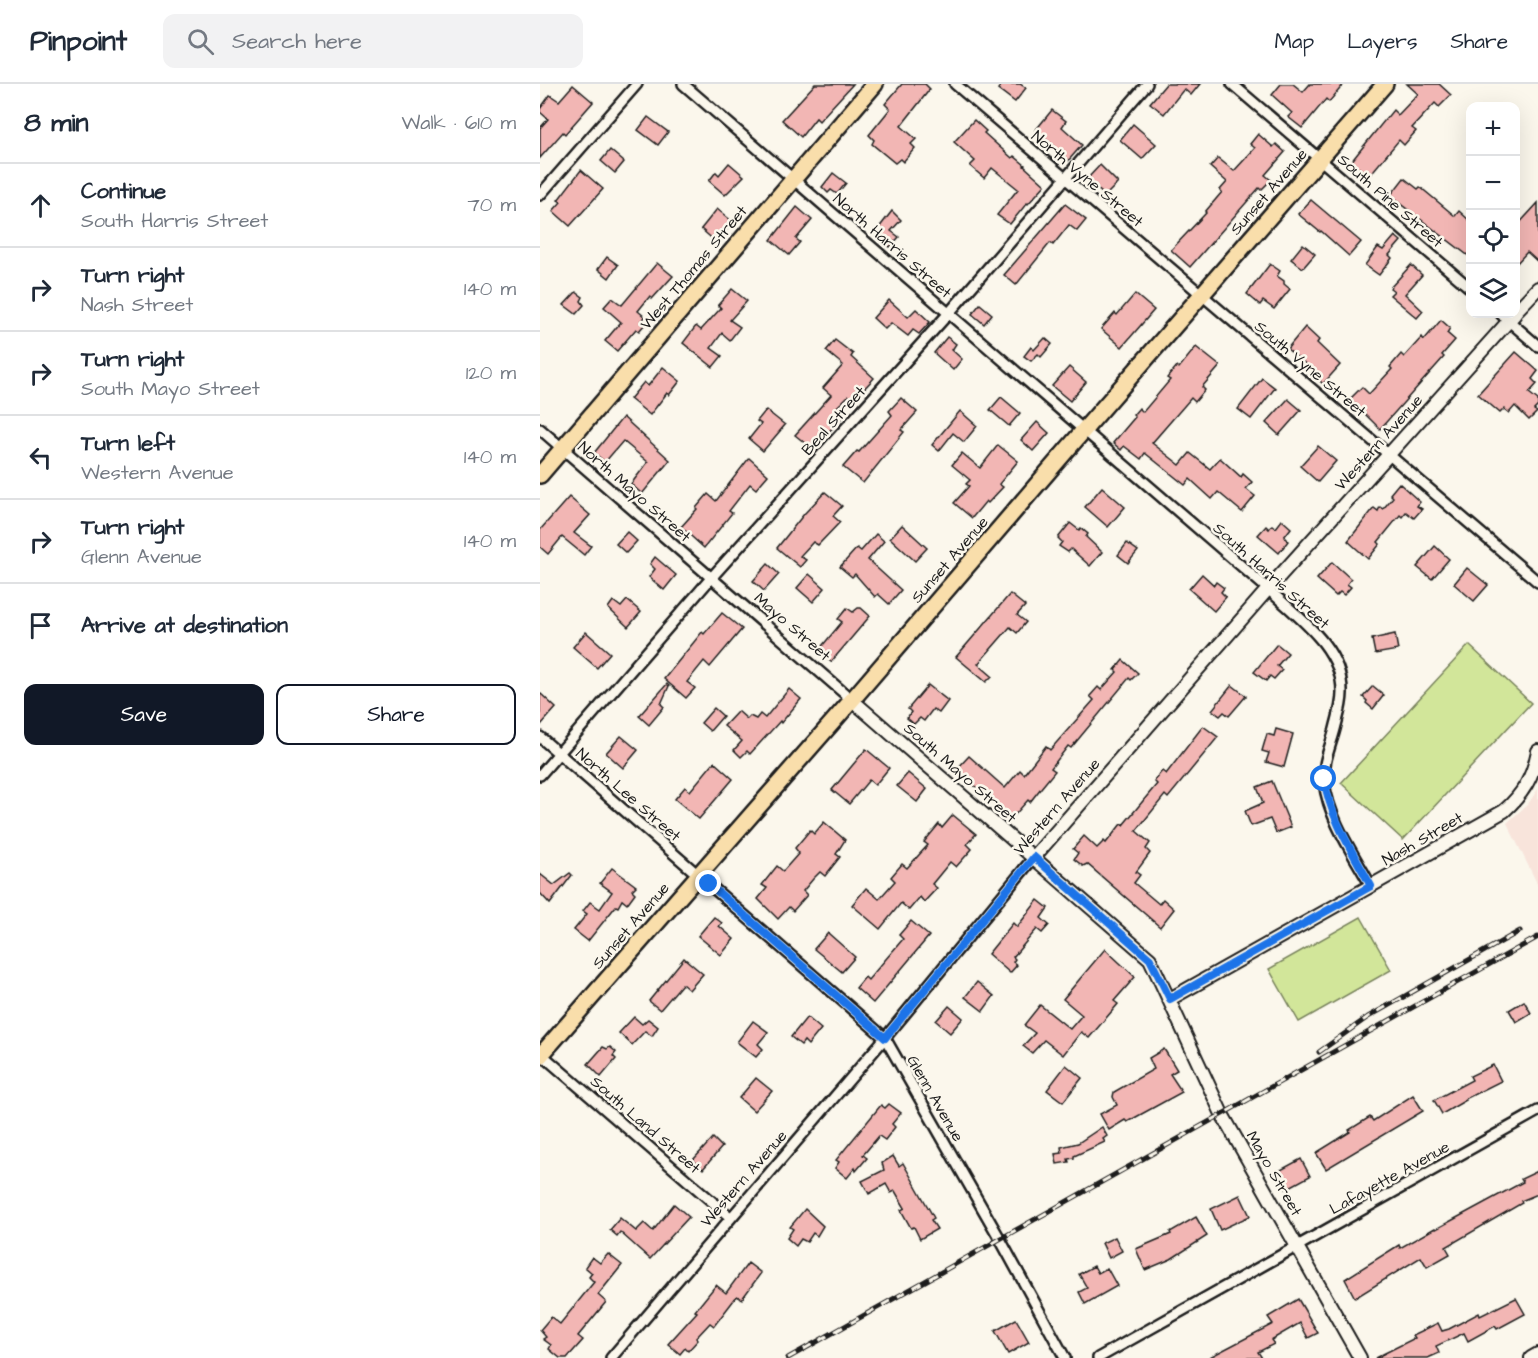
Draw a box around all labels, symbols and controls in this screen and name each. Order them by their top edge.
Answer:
search box [163,14,583,68]
text: Pinpoint [30,22,127,61]
icon: search [184,25,217,58]
text: Search here [232,26,362,57]
text: Map [1274,27,1314,56]
text: Layers [1347,27,1417,56]
text: Share [1450,27,1508,56]
map controls [1466,102,1520,318]
button: + [1466,102,1520,156]
text: 8 min [24,105,88,141]
text: Walk · 610 m [401,109,516,137]
street label: North Vyne Street [1026,125,1148,233]
street label: Sunset Avenue [1225,143,1313,240]
street label: South Pine Street [1333,149,1448,253]
button: − [1466,156,1520,210]
text: Continue [81,176,166,207]
street label: North Harris Street [828,188,957,304]
icon: ahead [24,189,57,222]
text: 70 m [468,191,516,219]
street label: West Thomas Street [635,200,753,334]
text: South Harris Street [81,207,268,235]
button: locate [1466,210,1520,264]
text: Turn right [81,260,184,291]
button: layers [1466,264,1520,318]
icon: right [24,273,57,306]
text: 140 m [464,275,516,303]
text: Nash Street [81,291,193,319]
street label: South Vyne Street [1249,316,1371,423]
text: Turn right [81,344,184,375]
icon: right [24,357,57,390]
text: 120 m [466,359,516,387]
text: South Mayo Street [81,375,260,403]
street label: Beal Street [797,381,871,460]
street label: Western Avenue [1330,390,1428,495]
text: Turn left [81,428,175,459]
street label: North Mayo Street [572,436,696,548]
icon: left [24,441,57,474]
text: 140 m [464,443,516,471]
text: Western Avenue [81,459,234,487]
street label: Sunset Avenue [906,511,994,608]
text: Turn right [81,512,184,543]
street label: South Harris Street [1208,517,1335,634]
icon: right [24,525,57,558]
text: 140 m [464,527,516,555]
text: Glenn Avenue [81,543,202,571]
street label: Mayo Street [749,587,836,667]
icon: arrive [24,609,57,642]
text: Arrive at destination [81,610,288,641]
button: Save [24,684,264,745]
button: Share [276,684,516,745]
street label: South Mayo Street [898,718,1022,829]
street label: North Lee Street [571,743,686,847]
street label: Western Avenue [1008,753,1105,860]
route start [1310,765,1336,791]
street label: Nash Street [1378,807,1467,871]
route end [695,870,721,896]
street label: Sunset Avenue [587,877,675,974]
street label: Glenn Avenue [901,1051,969,1146]
street label: South Land Street [586,1071,706,1179]
street label: Western Avenue [695,1125,792,1232]
street label: Mayo Street [1240,1127,1308,1221]
street label: Lafayette Avenue [1325,1136,1454,1221]

